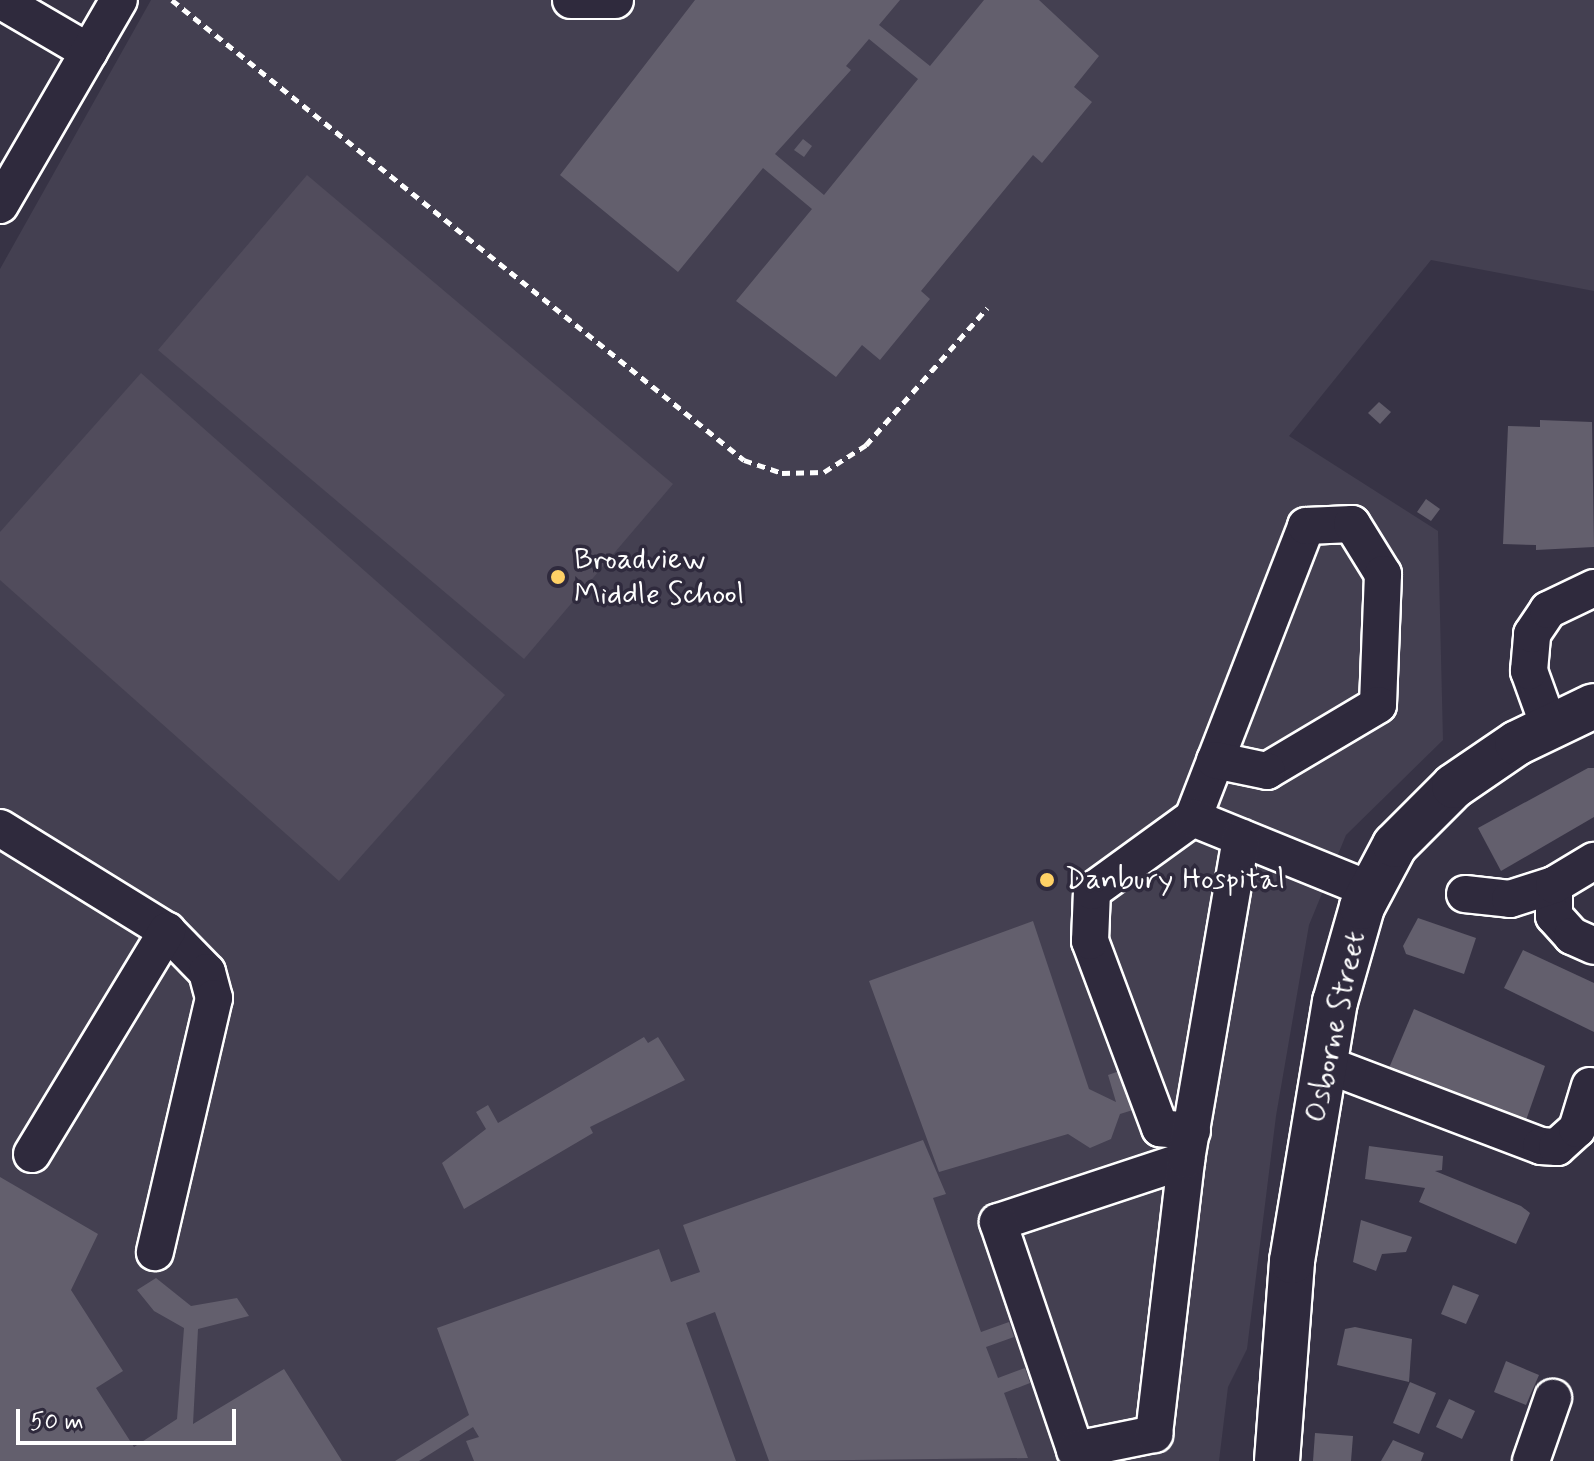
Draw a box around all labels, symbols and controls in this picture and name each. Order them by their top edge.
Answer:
place label: Broadview Middle School [574,542,746,612]
marker: Broadview Middle School [549,568,567,586]
place label: Danbury Hospital [1065,862,1289,898]
marker: Danbury Hospital [1036,869,1058,891]
street label: Osborne Street [1298,926,1374,1128]
scale bar [20,1393,240,1443]
text: 50 m [30,1407,84,1438]

